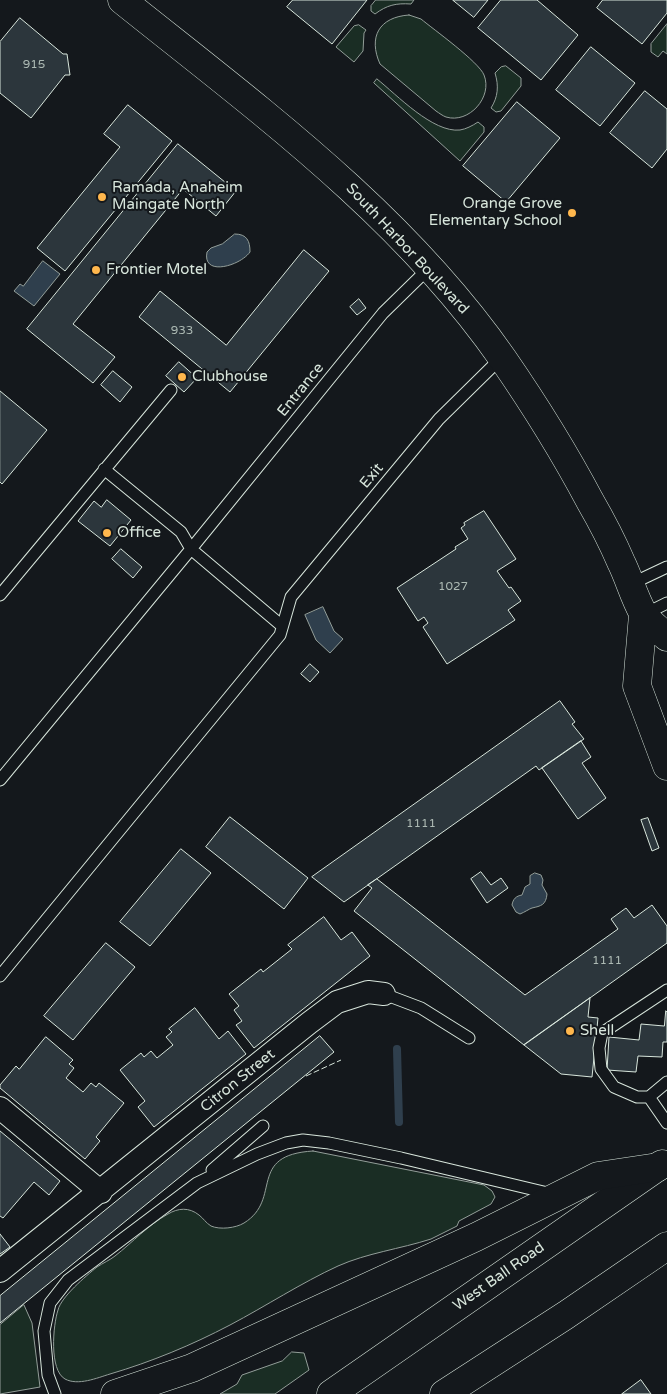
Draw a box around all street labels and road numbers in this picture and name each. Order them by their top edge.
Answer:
street label: South Harbor Boulevard [342,180,472,318]
street label: Entrance [274,360,328,420]
street label: Exit [356,460,388,492]
street label: Citron Street [197,1046,279,1116]
street label: West Ball Road [450,1239,548,1315]

